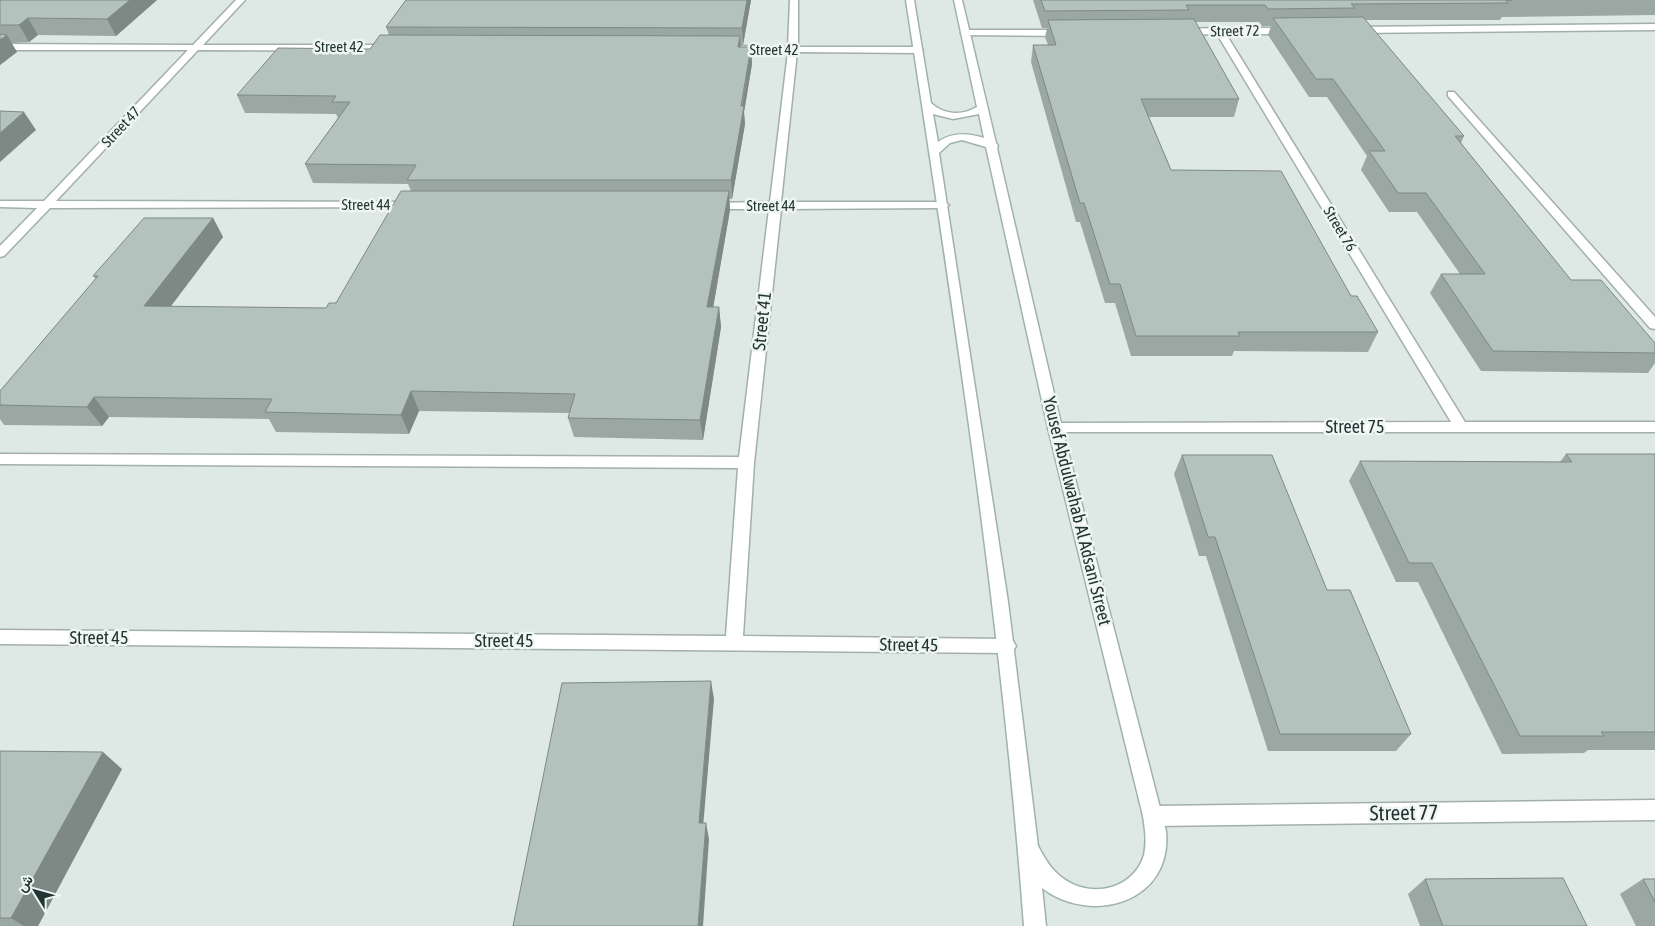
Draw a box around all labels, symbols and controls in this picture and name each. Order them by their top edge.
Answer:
street label: Street 72 [1210,22,1260,39]
street label: Street 42 [314,38,364,55]
street label: Street 42 [749,41,799,58]
street label: Street 47 [98,103,144,150]
street label: Street 44 [341,196,391,213]
street label: Street 44 [746,197,796,214]
street label: Street 76 [1321,203,1360,254]
street label: Street 41 [748,291,775,351]
street label: Yousef Abdulwahab Al Adsani Street [1039,394,1116,628]
street label: Street 75 [1326,416,1384,437]
street label: Street 45 [70,627,128,648]
street label: Street 45 [475,630,533,651]
street label: Street 45 [879,633,939,656]
street label: Street 77 [1369,799,1439,825]
north arrow [10,866,60,916]
text: ش [13,872,37,895]

